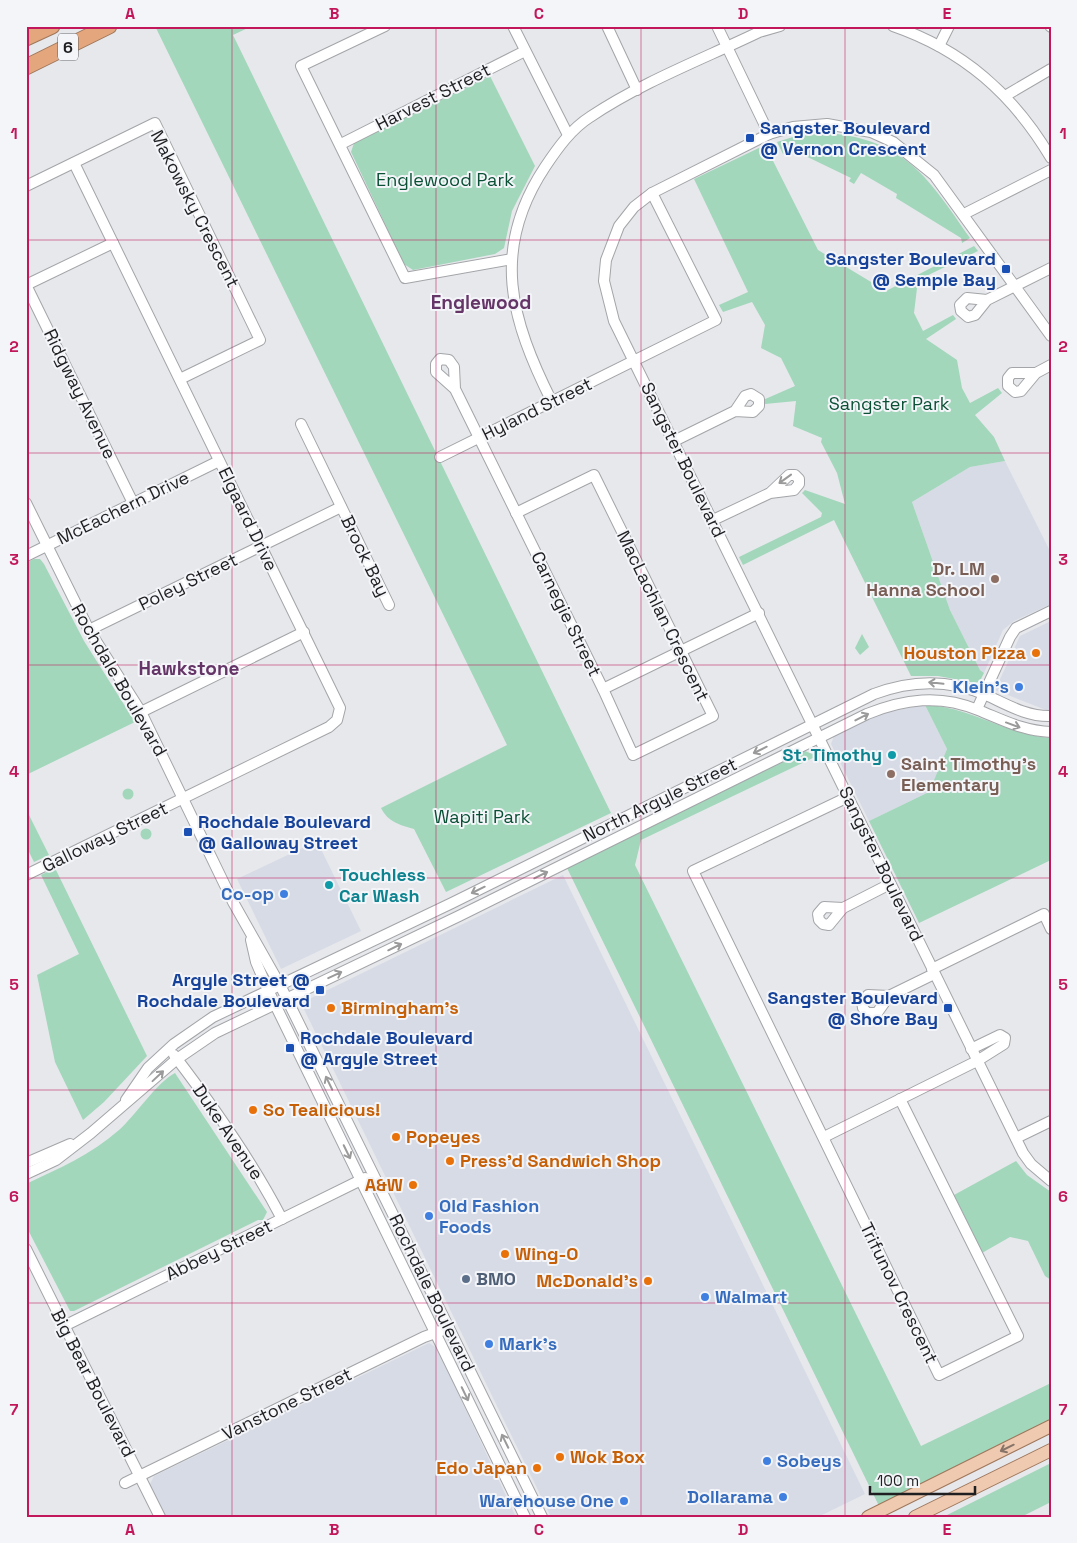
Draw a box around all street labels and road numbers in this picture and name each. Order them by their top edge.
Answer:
road number: 6 [58,34,78,61]
street label: Harvest Street [371,58,494,135]
street label: Makowsky Crescent [146,126,245,291]
street label: Ridgway Avenue [39,325,122,463]
street label: Hyland Street [478,372,596,445]
street label: Sangster Boulevard [636,378,731,541]
street label: Elgaard Drive [213,463,283,574]
street label: McEachern Drive [53,466,193,550]
street label: Brock Bay [336,511,395,600]
street label: MacLachlan Crescent [612,527,715,705]
street label: Carnegie Street [526,547,607,680]
street label: Poley Street [134,548,241,615]
street label: Rochdale Boulevard [66,599,173,760]
street label: North Argyle Street [579,752,741,847]
street label: Sangster Boulevard [834,782,929,945]
street label: Galloway Street [38,796,171,877]
street label: Duke Avenue [188,1079,269,1184]
street label: Rochdale Boulevard [384,1210,481,1375]
street label: Abbey Street [162,1214,276,1285]
street label: Trifunov Crescent [855,1218,944,1367]
street label: Big Bear Boulevard [46,1305,141,1461]
street label: Vanstone Street [218,1362,355,1445]

